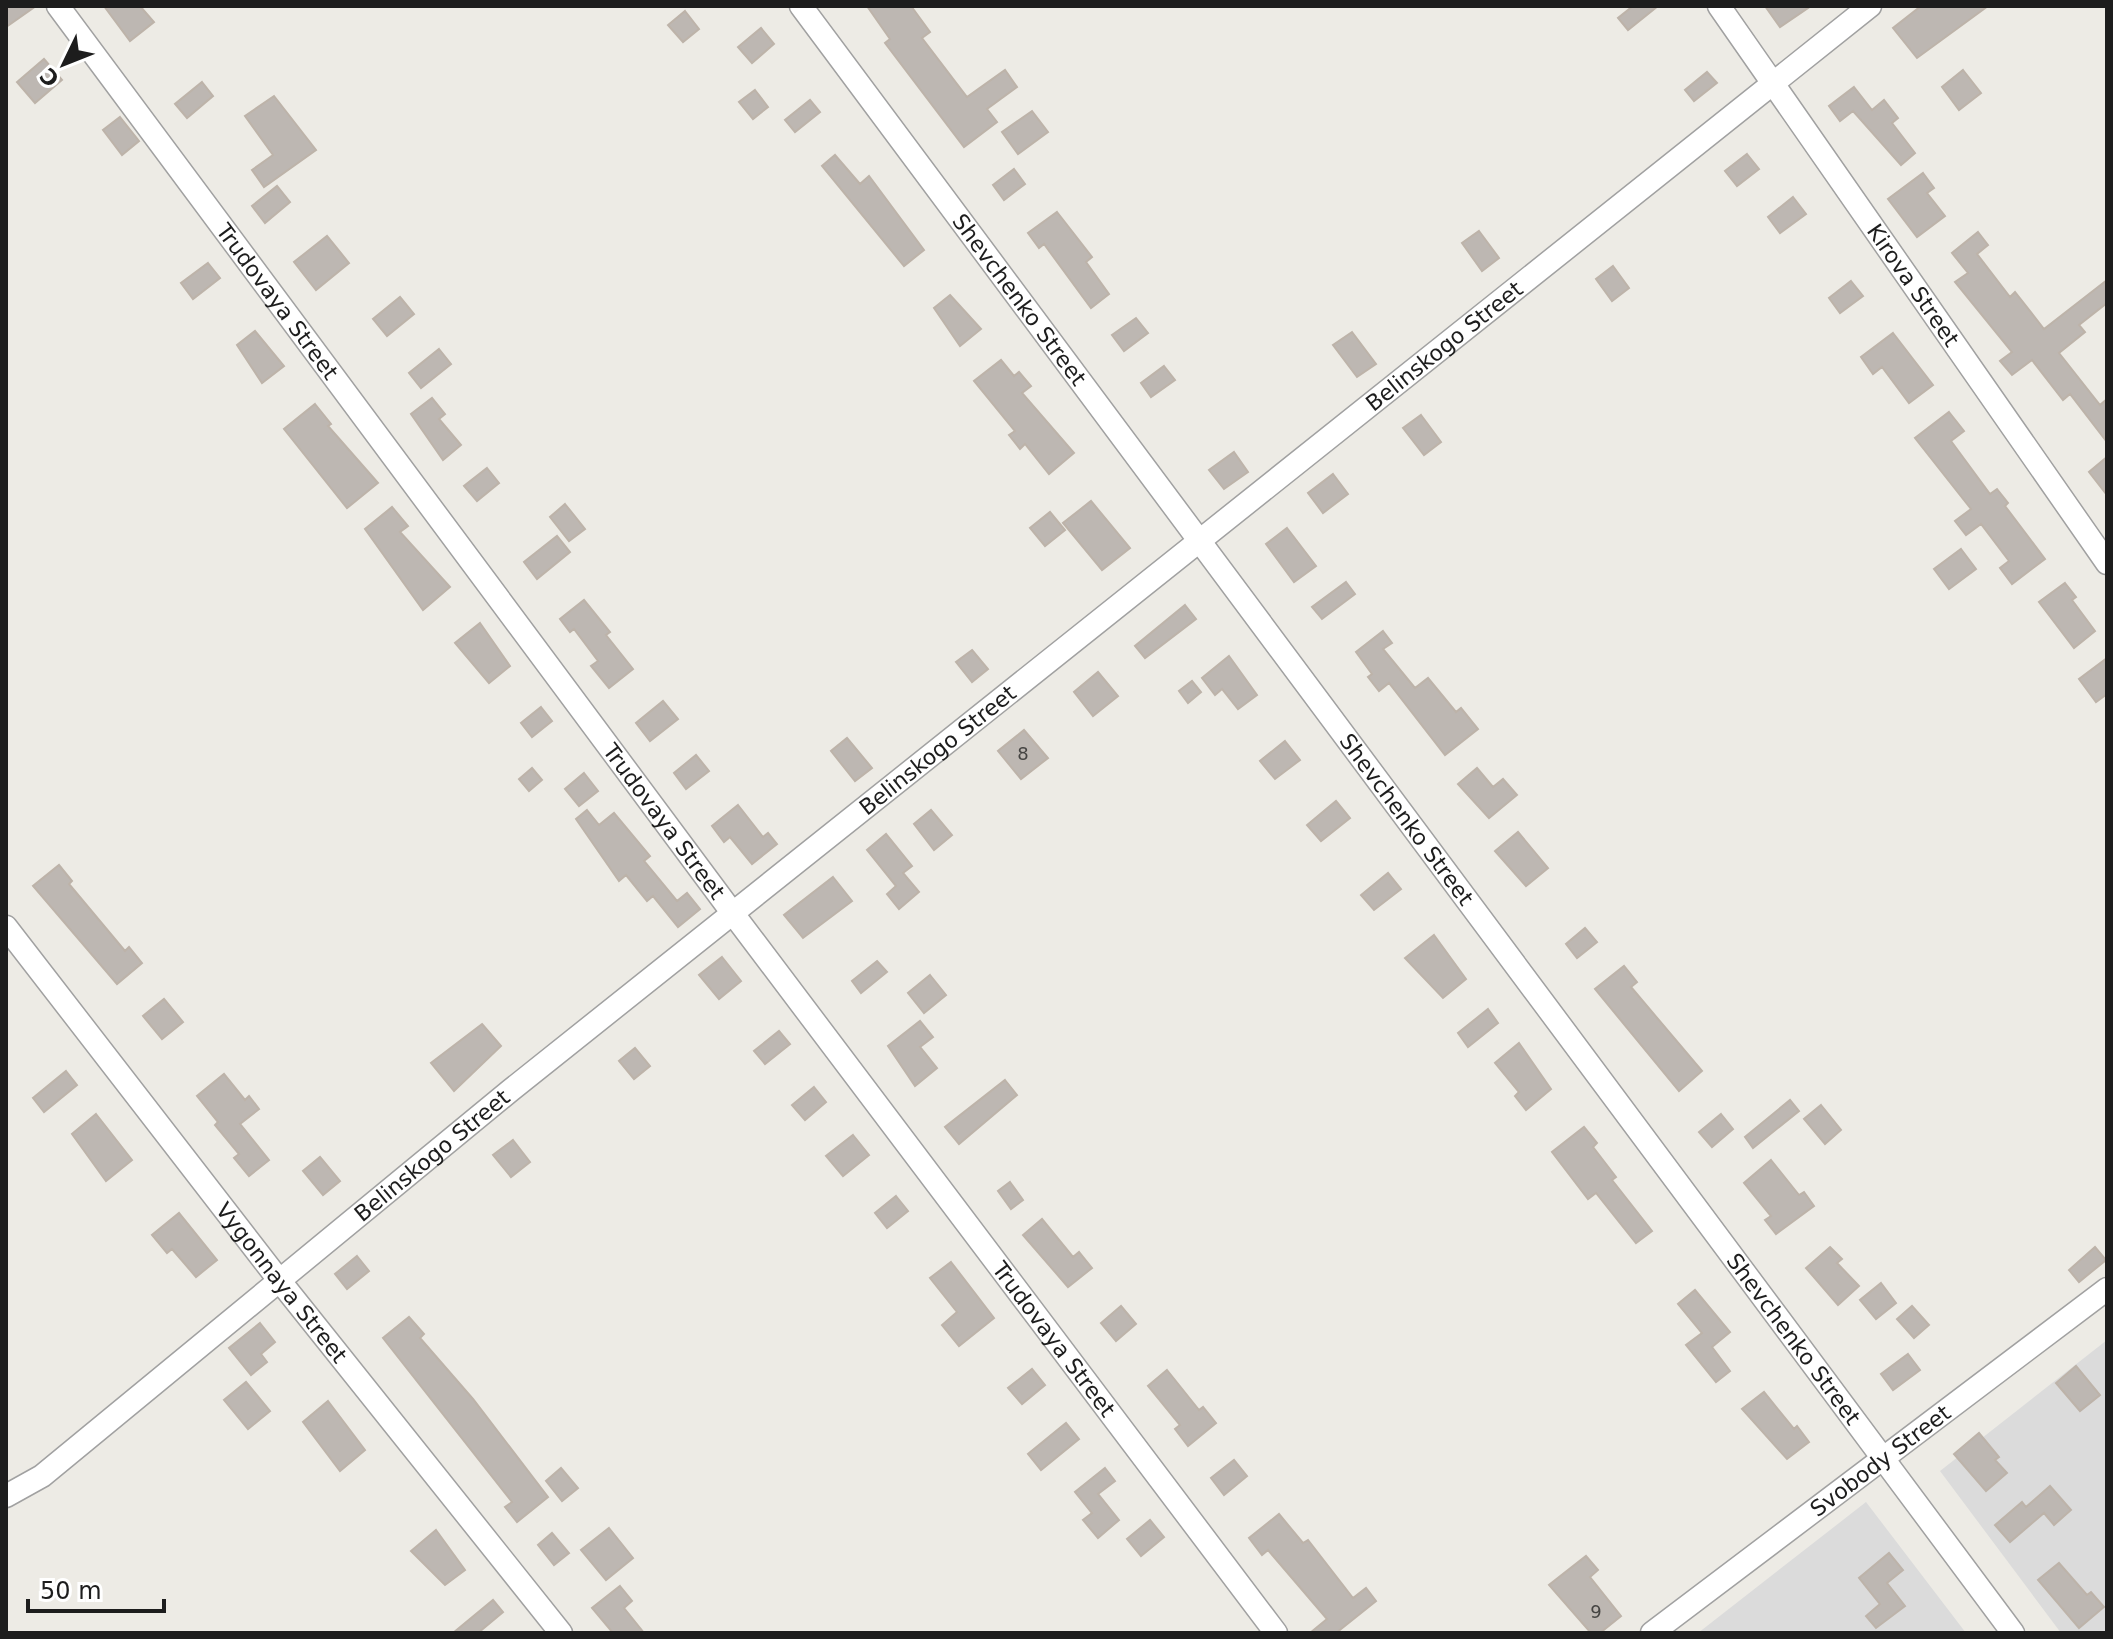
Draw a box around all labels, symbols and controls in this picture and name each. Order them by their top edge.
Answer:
north arrow [24,24,104,104]
text: С [35,63,64,92]
street label: Shevchenko Street [947,209,1091,391]
street label: Trudovaya Street [211,218,343,385]
street label: Kirova Street [1862,219,1964,351]
street label: Belinskogo Street [1361,276,1528,416]
street label: Belinskogo Street [854,680,1021,820]
street label: Shevchenko Street [1334,729,1479,910]
street label: Trudovaya Street [597,738,730,905]
house number: 8 [1017,743,1029,764]
street label: Belinskogo Street [350,1084,515,1227]
street label: Vygonnaya Street [211,1198,352,1368]
street label: Shevchenko Street [1721,1249,1866,1430]
street label: Trudovaya Street [987,1256,1120,1422]
street label: Svobody Street [1806,1400,1956,1522]
scale bar [28,1563,164,1613]
text: 50 m [40,1577,102,1605]
house number: 9 [1590,1601,1602,1622]

